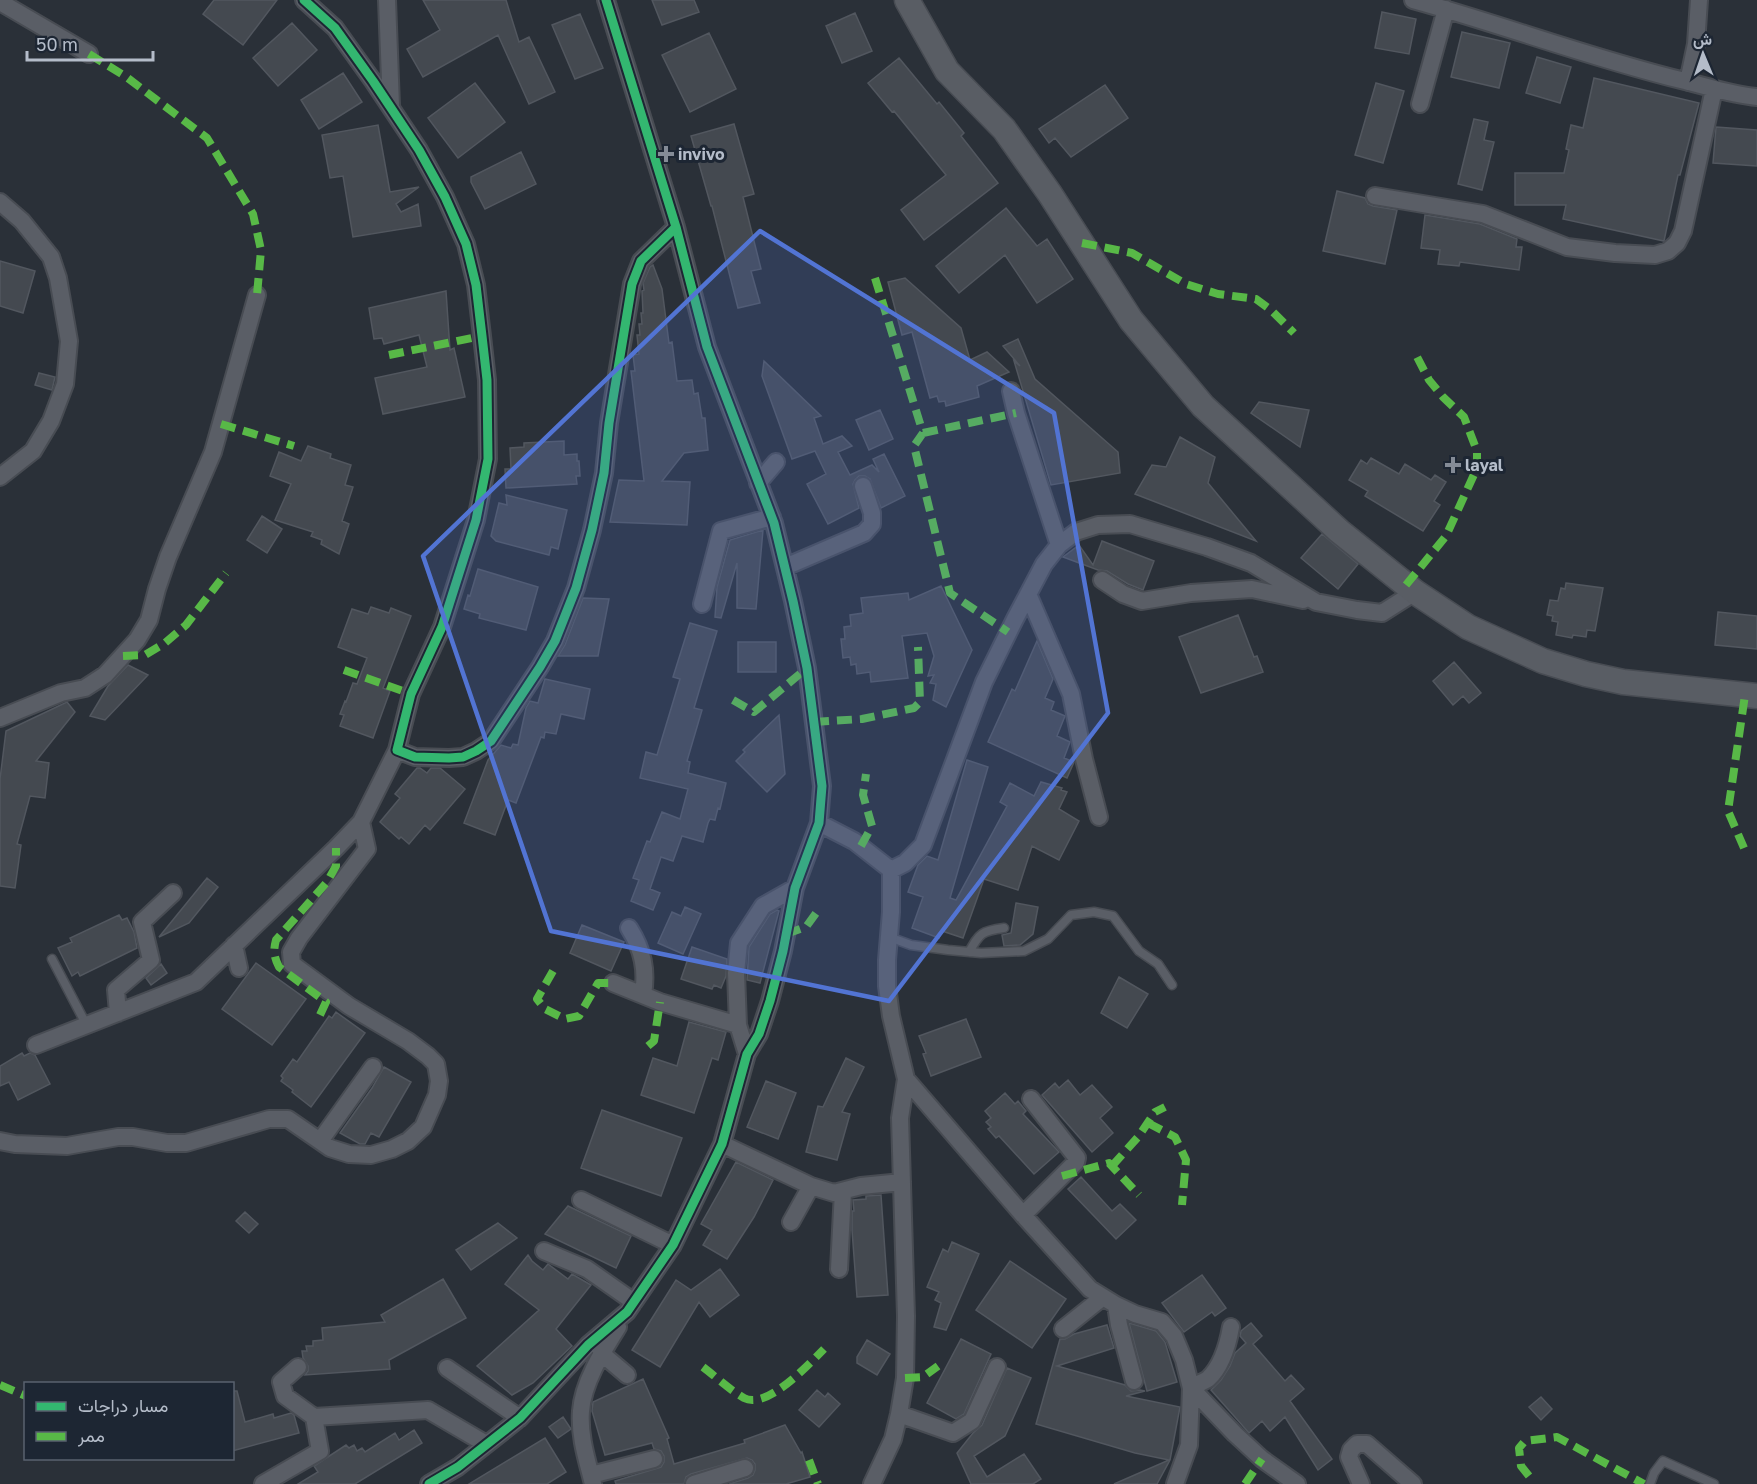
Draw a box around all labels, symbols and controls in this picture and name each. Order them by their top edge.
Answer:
scale bar [27,24,153,62]
north arrow [1673,24,1733,84]
text: ش [1693,29,1712,49]
text: 50 m [36,33,78,55]
place label: invivo [678,144,725,164]
marker: invivo [659,147,673,161]
place label: layal [1465,455,1504,475]
marker: layal [1446,458,1460,472]
legend [24,1382,234,1460]
text: مسار دراجات [78,1394,168,1417]
text: ممر [77,1424,105,1447]

